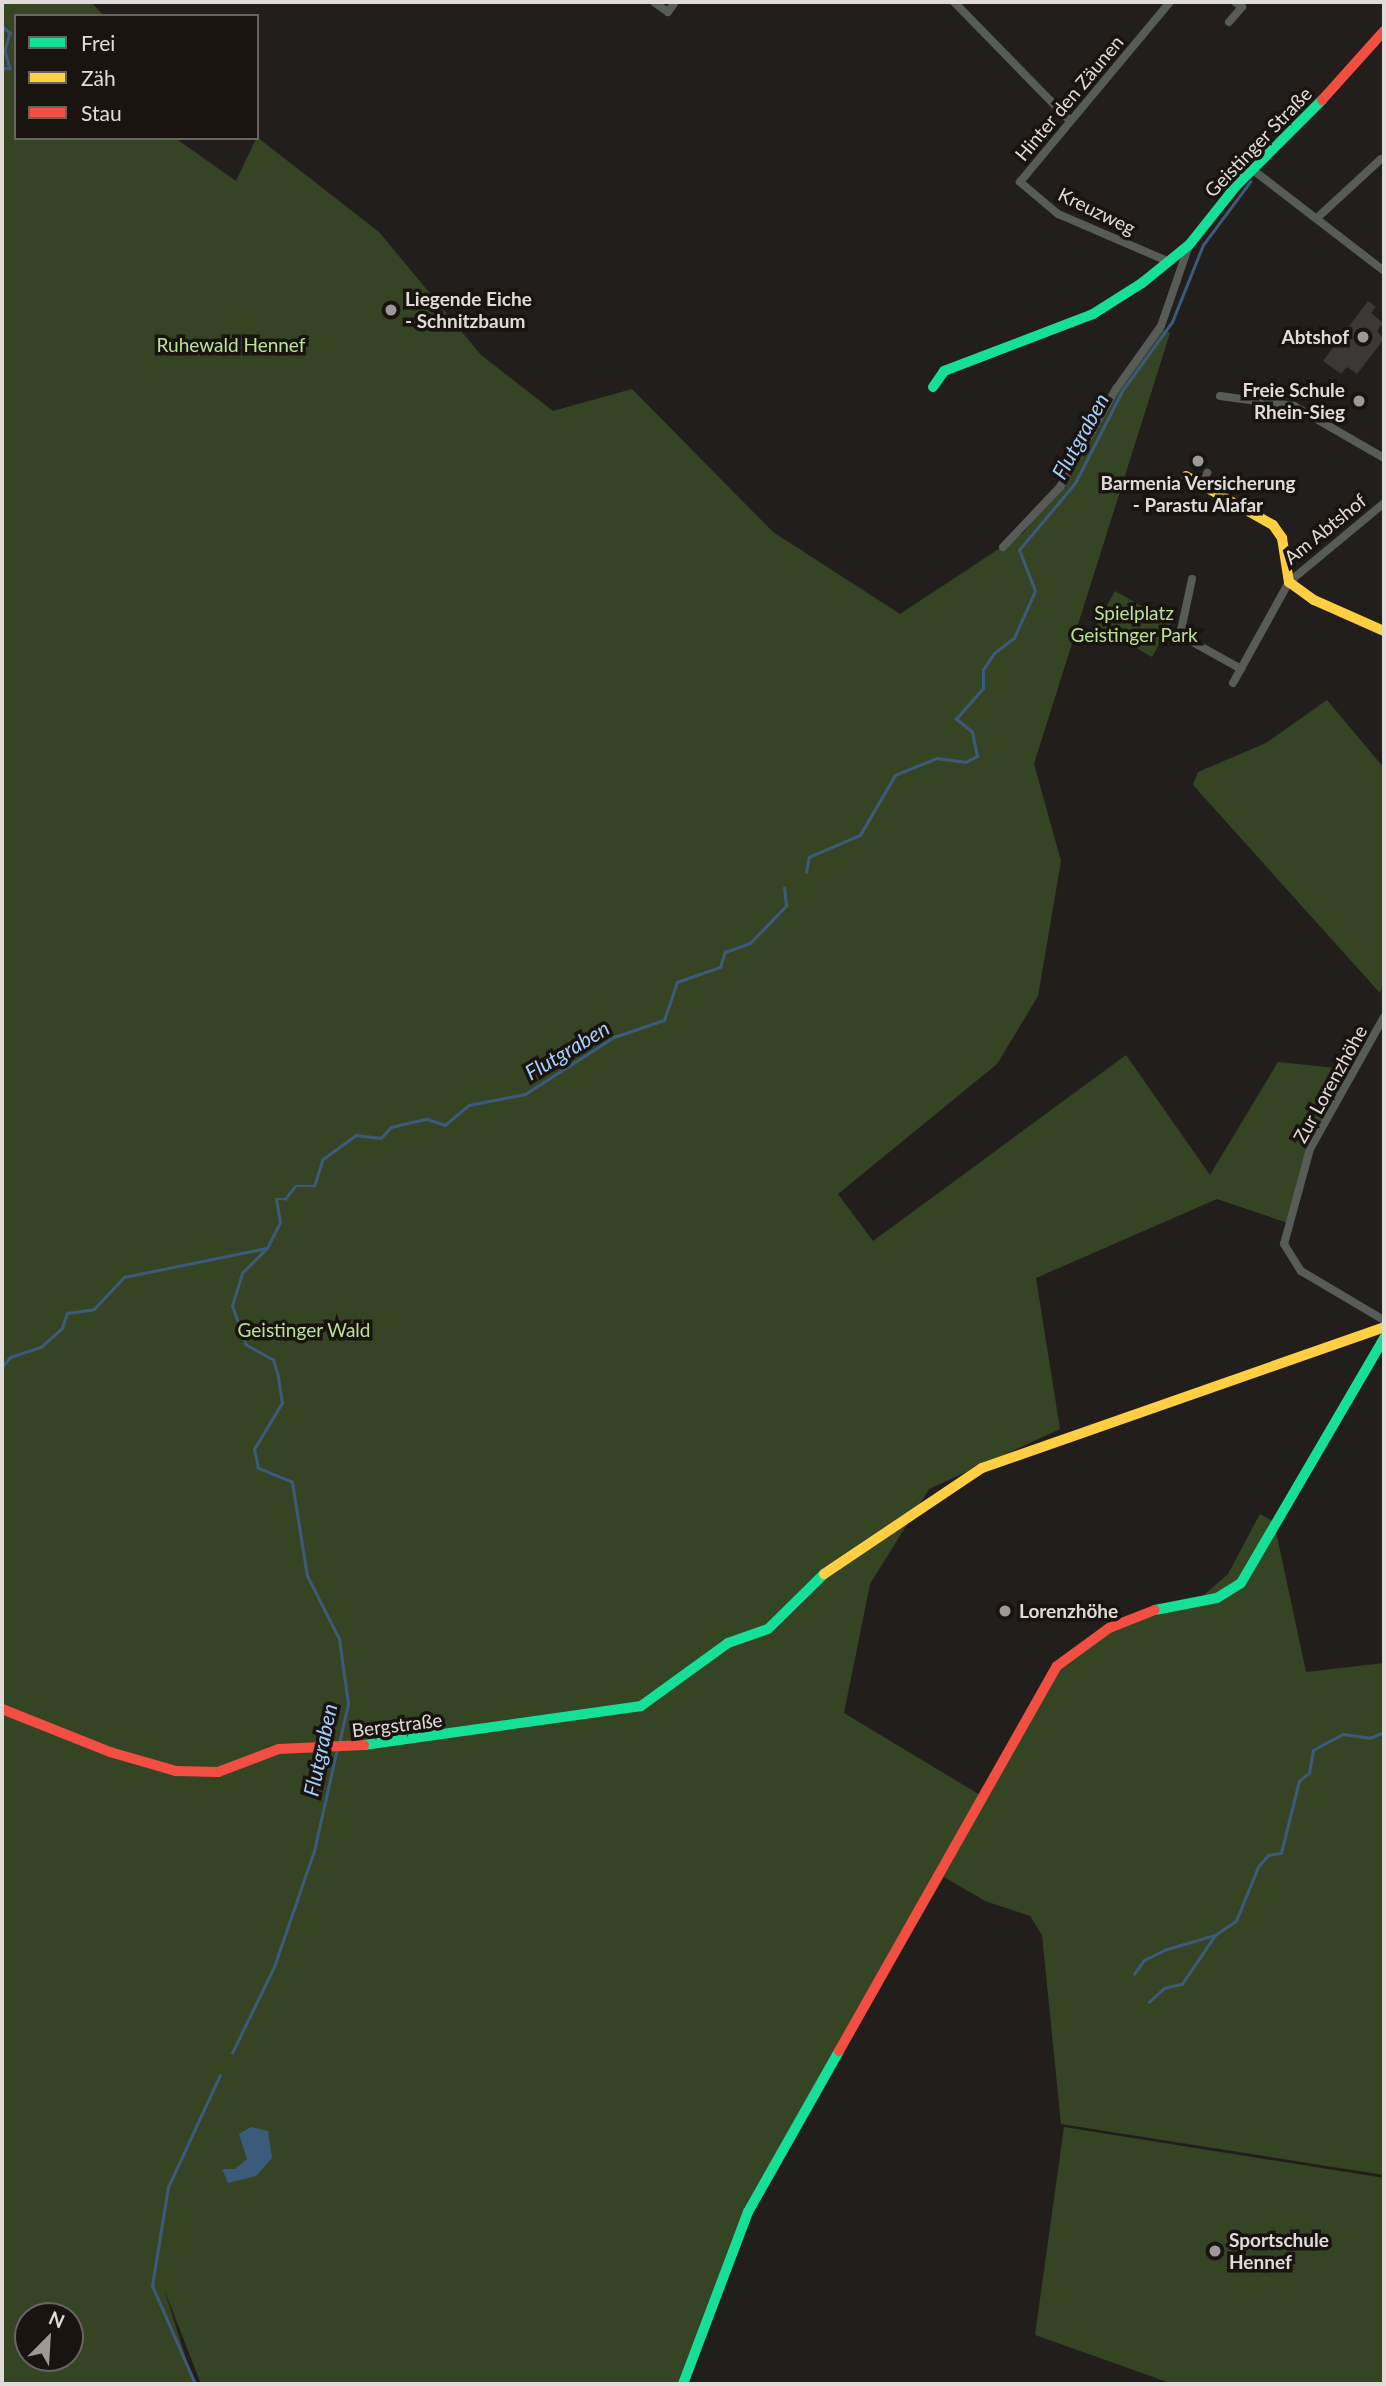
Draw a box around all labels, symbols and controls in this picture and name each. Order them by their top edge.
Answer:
legend [14,14,259,140]
text: Frei [81,30,115,55]
street label: Hinter den Zäunen [1010,31,1128,165]
text: Zäh [81,65,116,90]
street label: Geistinger Straße [1200,82,1316,202]
text: Stau [81,100,122,125]
street label: Kreuzweg [1055,183,1139,239]
place label: Liegende Eiche - Schnitzbaum [405,288,532,332]
marker: Liegende Eiche - Schnitzbaum [383,302,399,318]
place label: Abtshof [1282,326,1349,348]
marker: Abtshof [1355,329,1371,345]
park label: Ruhewald Hennef [157,334,305,356]
place label: Freie Schule Rhein-Sieg [1243,379,1345,423]
water label: Flutgraben [1046,389,1114,483]
marker: Freie Schule Rhein-Sieg [1351,393,1367,409]
marker: Barmenia Versicherung - Parastu Alafar [1190,453,1206,469]
place label: Barmenia Versicherung - Parastu Alafar [1100,472,1296,516]
street label: Am Abtshof [1279,489,1371,569]
park label: Spielplatz Geistinger Park [1070,602,1198,646]
water label: Flutgraben [520,1015,614,1085]
street label: Zur Lorenzhöhe [1288,1021,1372,1147]
park label: Geistinger Wald [237,1319,371,1341]
place label: Lorenzhöhe [1019,1600,1118,1622]
marker: Lorenzhöhe [997,1603,1013,1619]
water label: Flutgraben [298,1701,342,1799]
street label: Bergstraße [350,1708,444,1742]
place label: Sportschule Hennef [1229,2229,1329,2273]
marker: Sportschule Hennef [1207,2243,1223,2259]
north arrow [14,2302,84,2372]
text: N [46,2306,68,2333]

